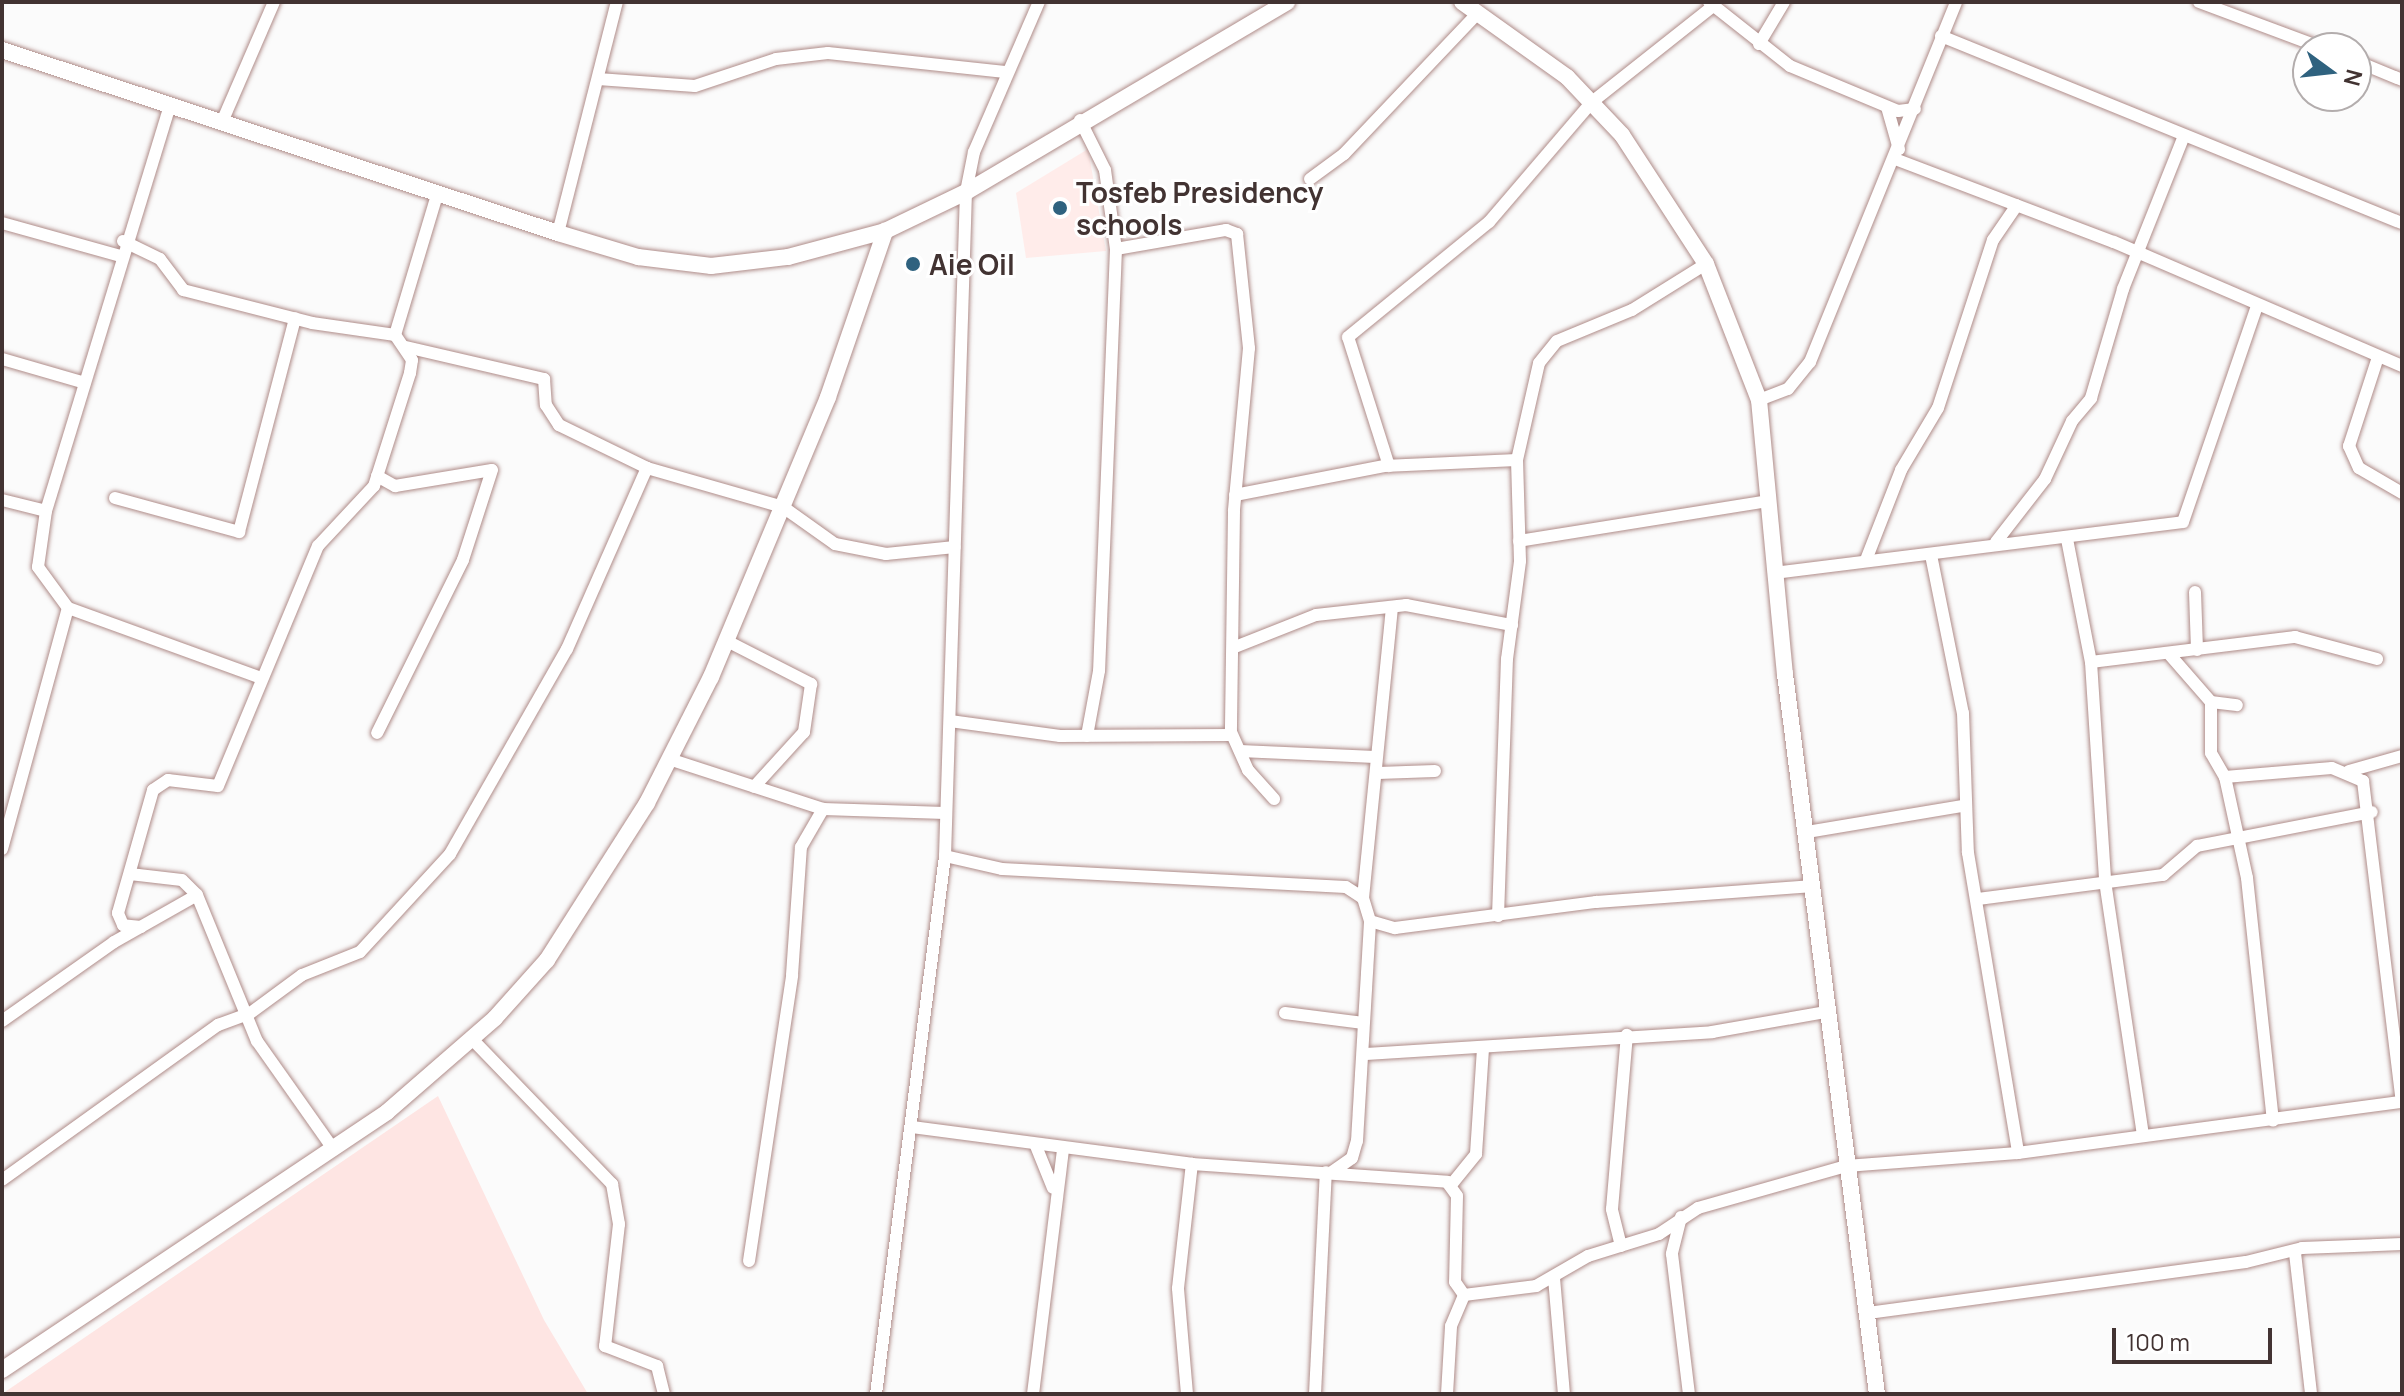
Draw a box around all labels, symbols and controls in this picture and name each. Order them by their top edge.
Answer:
north arrow [2292,32,2372,112]
text: N [2337,66,2370,89]
place label: Tosfeb Presidency schools [1076,175,1323,241]
marker: Tosfeb Presidency schools [1051,199,1069,217]
place label: Aie Oil [929,247,1015,281]
marker: Aie Oil [904,255,922,273]
scale bar [2116,1312,2276,1362]
text: 100 m [2126,1325,2190,1358]

